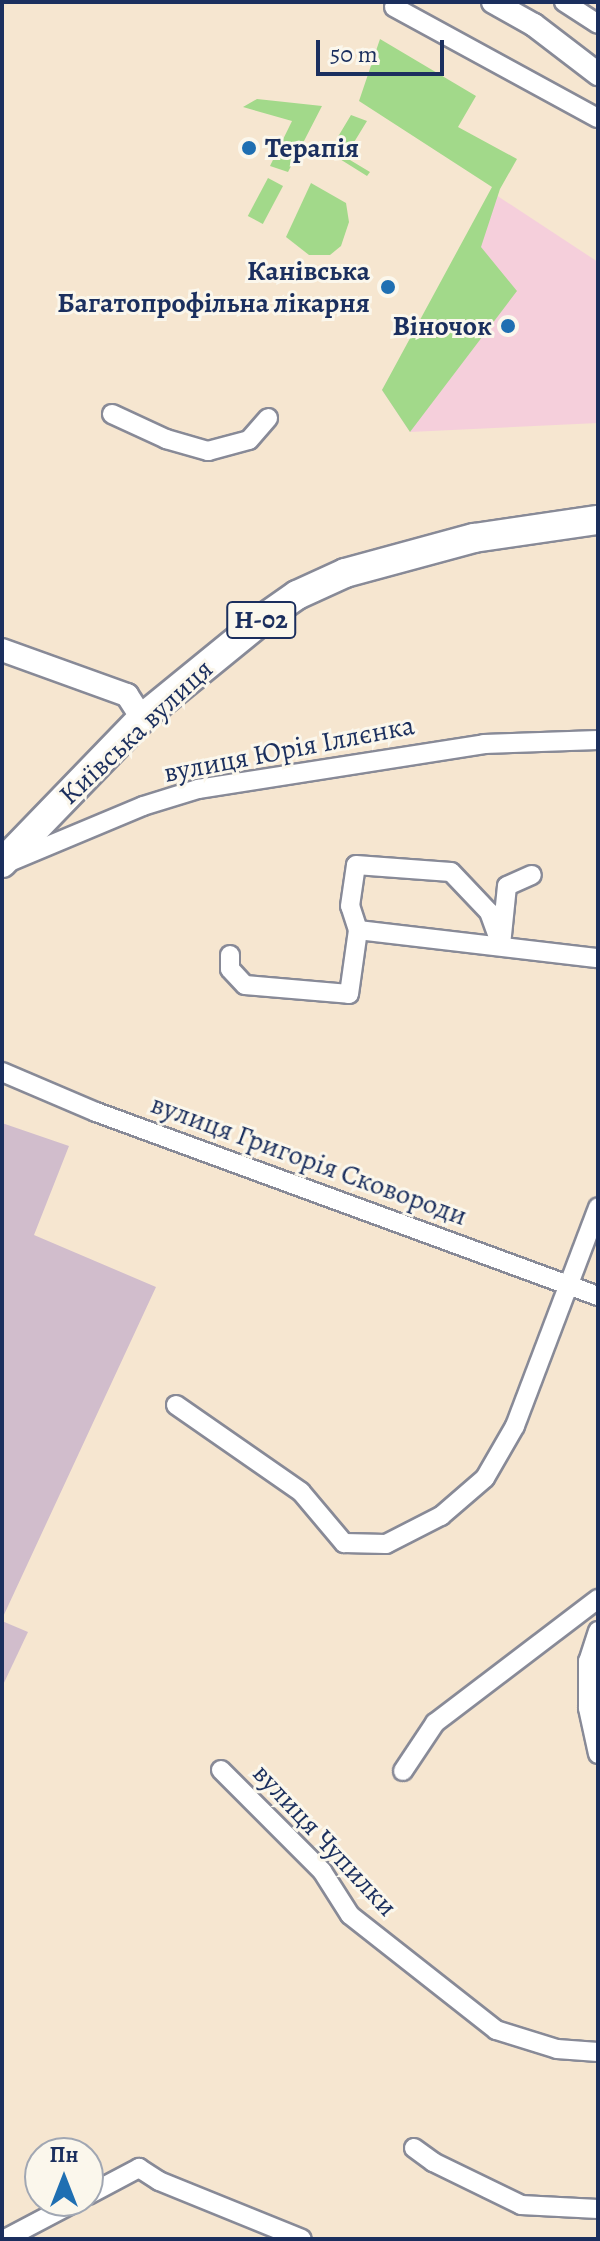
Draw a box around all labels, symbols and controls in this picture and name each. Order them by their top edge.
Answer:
scale bar [320,24,448,74]
text: 50 m [330,38,378,70]
place label: Терапія [265,131,359,165]
marker: Терапія [240,139,258,157]
place label: Канівська Багатопрофільна лікарня [57,254,370,320]
marker: Канівська Багатопрофільна лікарня [377,276,399,298]
place label: Віночок [392,309,492,343]
marker: Віночок [499,317,517,335]
road number: Н-02 [225,598,297,642]
street label: Київська вулиця [52,652,220,812]
street label: вулиця Юрія Іллєнка [161,708,417,790]
street label: вулиця Григорія Сковороди [146,1087,472,1233]
street label: вулиця Чупилки [246,1757,404,1923]
north arrow [24,2137,104,2217]
text: Пн [50,2140,78,2170]

